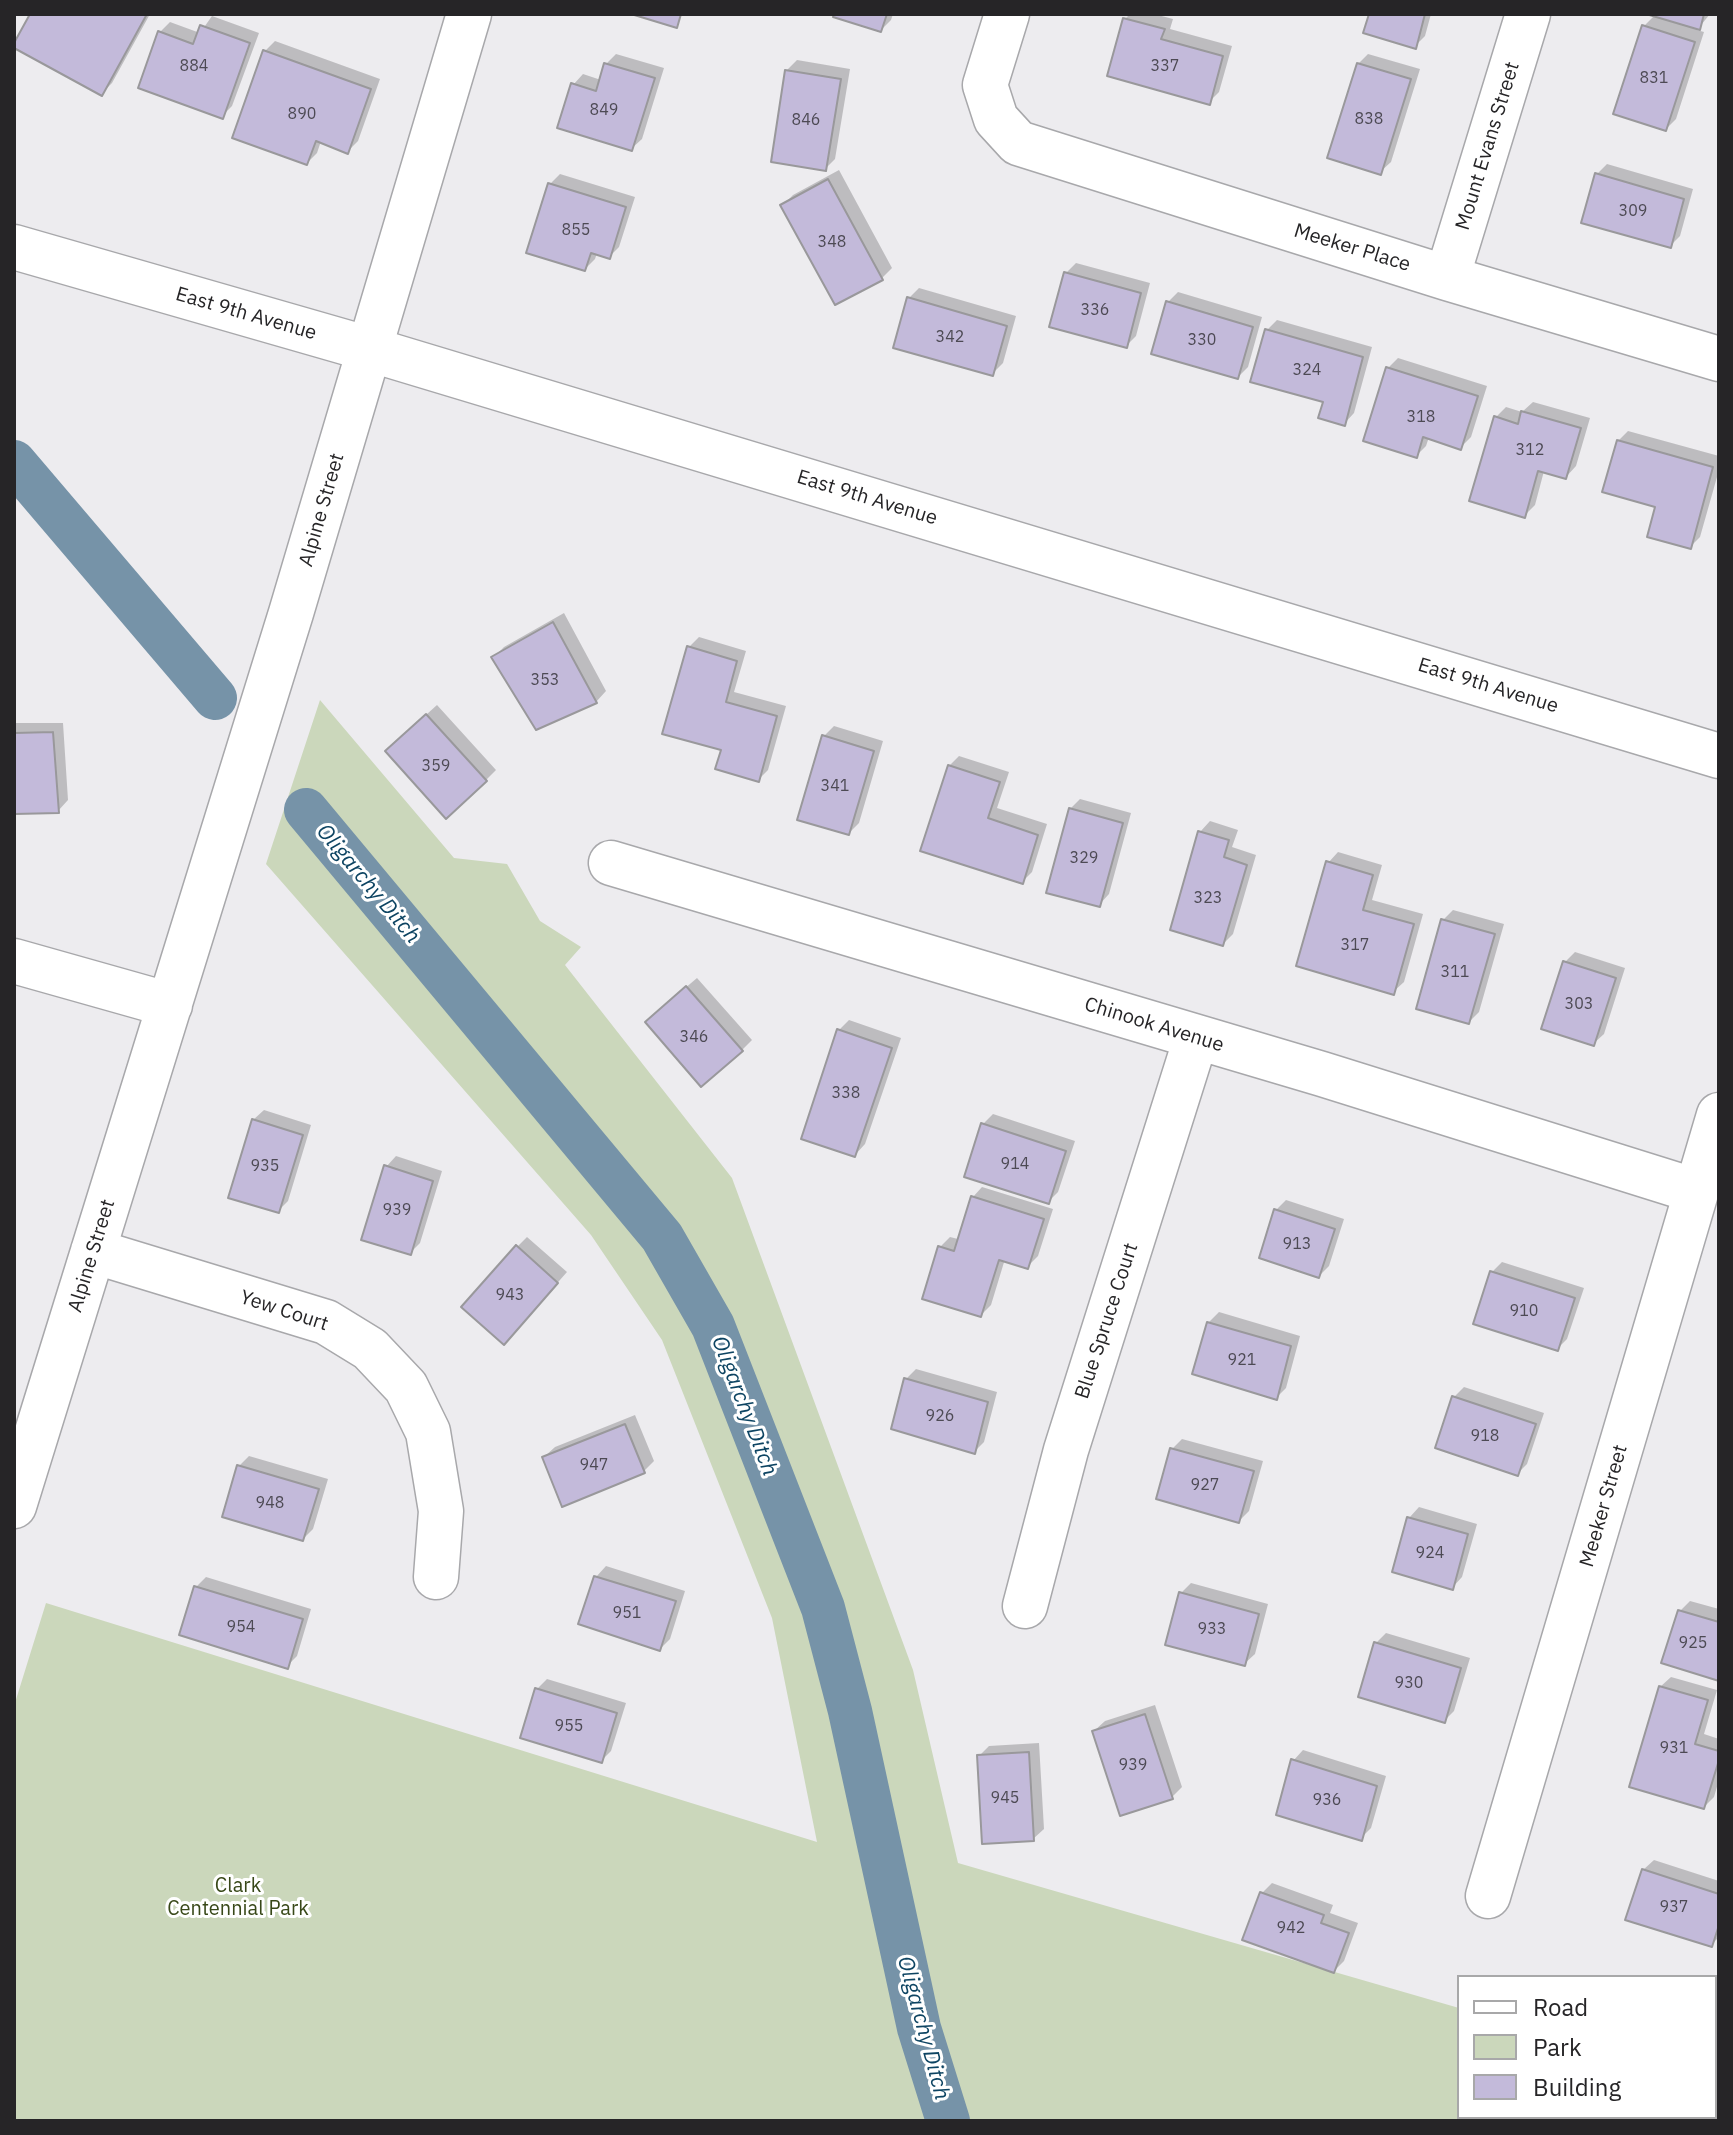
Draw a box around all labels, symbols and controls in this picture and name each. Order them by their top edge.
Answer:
house number: 884 [180,56,208,76]
house number: 337 [1151,56,1179,76]
street label: Mount Evans Street [1451,59,1525,233]
house number: 831 [1640,68,1668,88]
house number: 849 [590,100,618,120]
house number: 890 [288,104,316,124]
house number: 838 [1355,109,1383,129]
house number: 846 [792,110,820,130]
house number: 309 [1619,201,1647,221]
street label: Meeker Place [1291,219,1413,277]
house number: 855 [562,220,590,240]
house number: 348 [818,232,846,252]
street label: East 9th Avenue [173,282,319,346]
house number: 336 [1081,300,1109,320]
house number: 342 [936,327,964,347]
house number: 330 [1188,330,1216,350]
house number: 324 [1293,360,1321,380]
house number: 318 [1407,407,1435,427]
house number: 312 [1516,440,1544,460]
street label: Alpine Street [294,451,350,569]
street label: East 9th Avenue [794,465,940,531]
street label: East 9th Avenue [1415,653,1561,719]
house number: 353 [531,670,559,690]
house number: 359 [422,756,450,776]
house number: 341 [821,776,849,796]
water label: Oligarchy Ditch [310,819,426,949]
house number: 329 [1070,848,1098,868]
house number: 323 [1194,888,1222,908]
house number: 317 [1341,935,1369,955]
house number: 311 [1441,962,1469,982]
street label: Chinook Avenue [1081,992,1227,1058]
house number: 303 [1565,994,1593,1014]
house number: 346 [680,1027,708,1047]
house number: 338 [832,1083,860,1103]
house number: 914 [1001,1154,1029,1174]
house number: 935 [251,1156,279,1176]
street label: Alpine Street [63,1197,121,1315]
house number: 939 [383,1200,411,1220]
house number: 913 [1283,1234,1311,1254]
street label: Blue Spruce Court [1070,1240,1144,1402]
street label: Yew Court [237,1285,331,1337]
house number: 943 [496,1285,524,1305]
house number: 910 [1510,1301,1538,1321]
water label: Oligarchy Ditch [705,1332,783,1480]
house number: 921 [1228,1350,1256,1370]
house number: 926 [926,1406,954,1426]
house number: 918 [1471,1426,1499,1446]
street label: Meeker Street [1575,1442,1633,1570]
house number: 947 [580,1455,608,1475]
house number: 927 [1191,1475,1219,1495]
house number: 948 [256,1493,284,1513]
house number: 924 [1416,1543,1444,1563]
house number: 951 [613,1603,641,1623]
house number: 954 [227,1617,255,1637]
house number: 933 [1198,1619,1226,1639]
house number: 925 [1679,1633,1707,1653]
house number: 930 [1395,1673,1423,1693]
house number: 955 [555,1716,583,1736]
house number: 931 [1660,1738,1688,1758]
house number: 939 [1119,1755,1147,1775]
house number: 945 [991,1788,1019,1808]
house number: 936 [1313,1790,1341,1810]
park label: Clark Centennial Park [167,1874,309,1921]
house number: 937 [1660,1897,1688,1917]
house number: 942 [1277,1918,1305,1938]
water label: Oligarchy Ditch [891,1953,955,2103]
legend [1457,1975,1717,2119]
text: Road [1533,1991,1588,2023]
text: Park [1533,2031,1582,2063]
text: Building [1533,2071,1621,2103]

